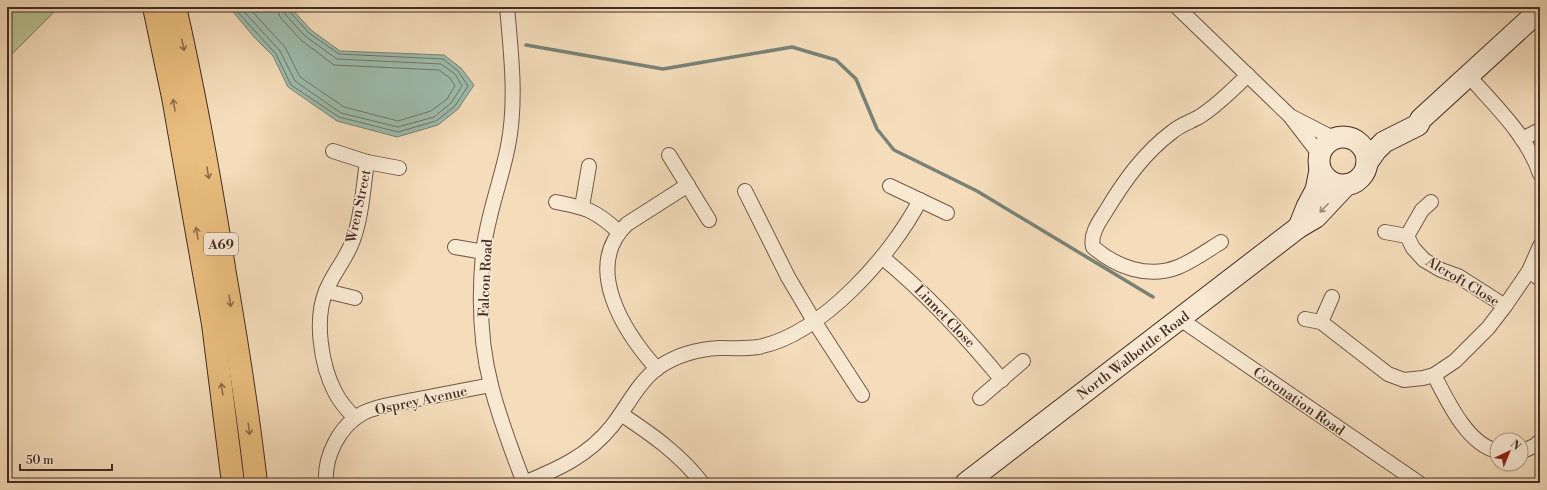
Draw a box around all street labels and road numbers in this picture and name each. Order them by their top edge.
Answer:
street label: Wren Street [342,168,376,245]
road number: A69 [204,233,238,255]
street label: Falcon Road [475,239,497,318]
street label: Alcroft Close [1422,252,1503,311]
street label: Linnet Close [910,282,979,352]
street label: North Walbottle Road [1074,308,1193,404]
street label: Coronation Road [1249,364,1348,440]
street label: Osprey Avenue [373,382,469,420]

